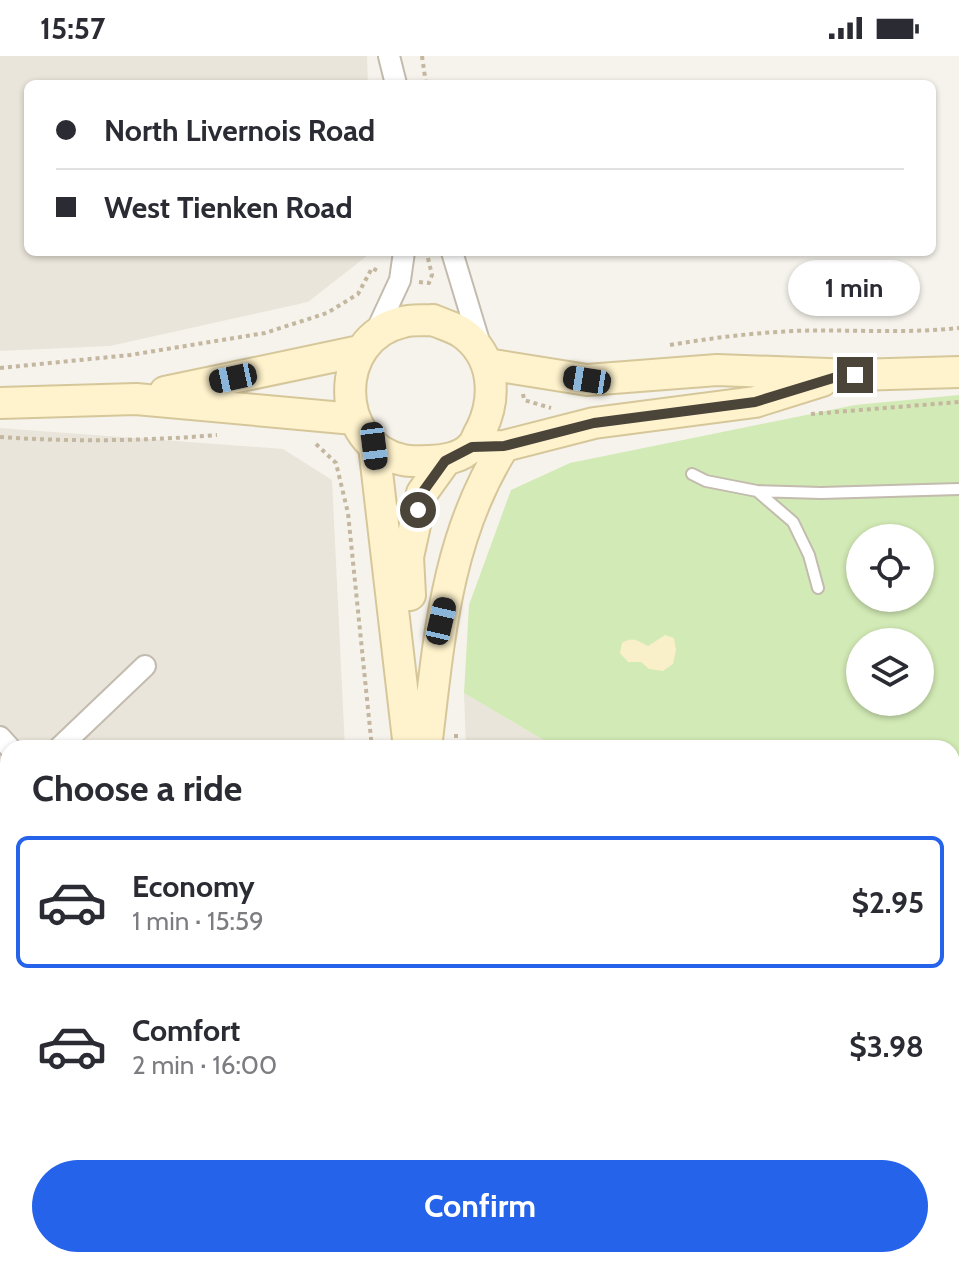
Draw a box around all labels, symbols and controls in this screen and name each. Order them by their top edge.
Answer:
text: 15:57 [40,10,105,47]
text: North Livernois Road [104,112,375,149]
text: West Tienken Road [104,189,353,226]
callout: 1 min [789,259,921,315]
text: 1 min [825,272,883,304]
route end [837,357,873,393]
car [207,361,259,395]
car [561,364,613,396]
car [359,421,389,471]
route start [400,492,436,528]
map controls [846,524,934,716]
button: locate [846,524,934,612]
car [424,595,458,647]
button: layers [846,628,934,716]
text: Choose a ride [32,766,242,810]
icon: car [36,866,108,938]
text: Economy [132,868,255,905]
text: $2.95 [852,884,924,921]
text: 1 min · 15:59 [132,905,264,937]
icon: car [36,1010,108,1082]
text: Comfort [132,1012,240,1049]
text: $3.98 [849,1028,924,1065]
text: 2 min · 16:00 [132,1049,277,1081]
button: Confirm [32,1160,928,1252]

